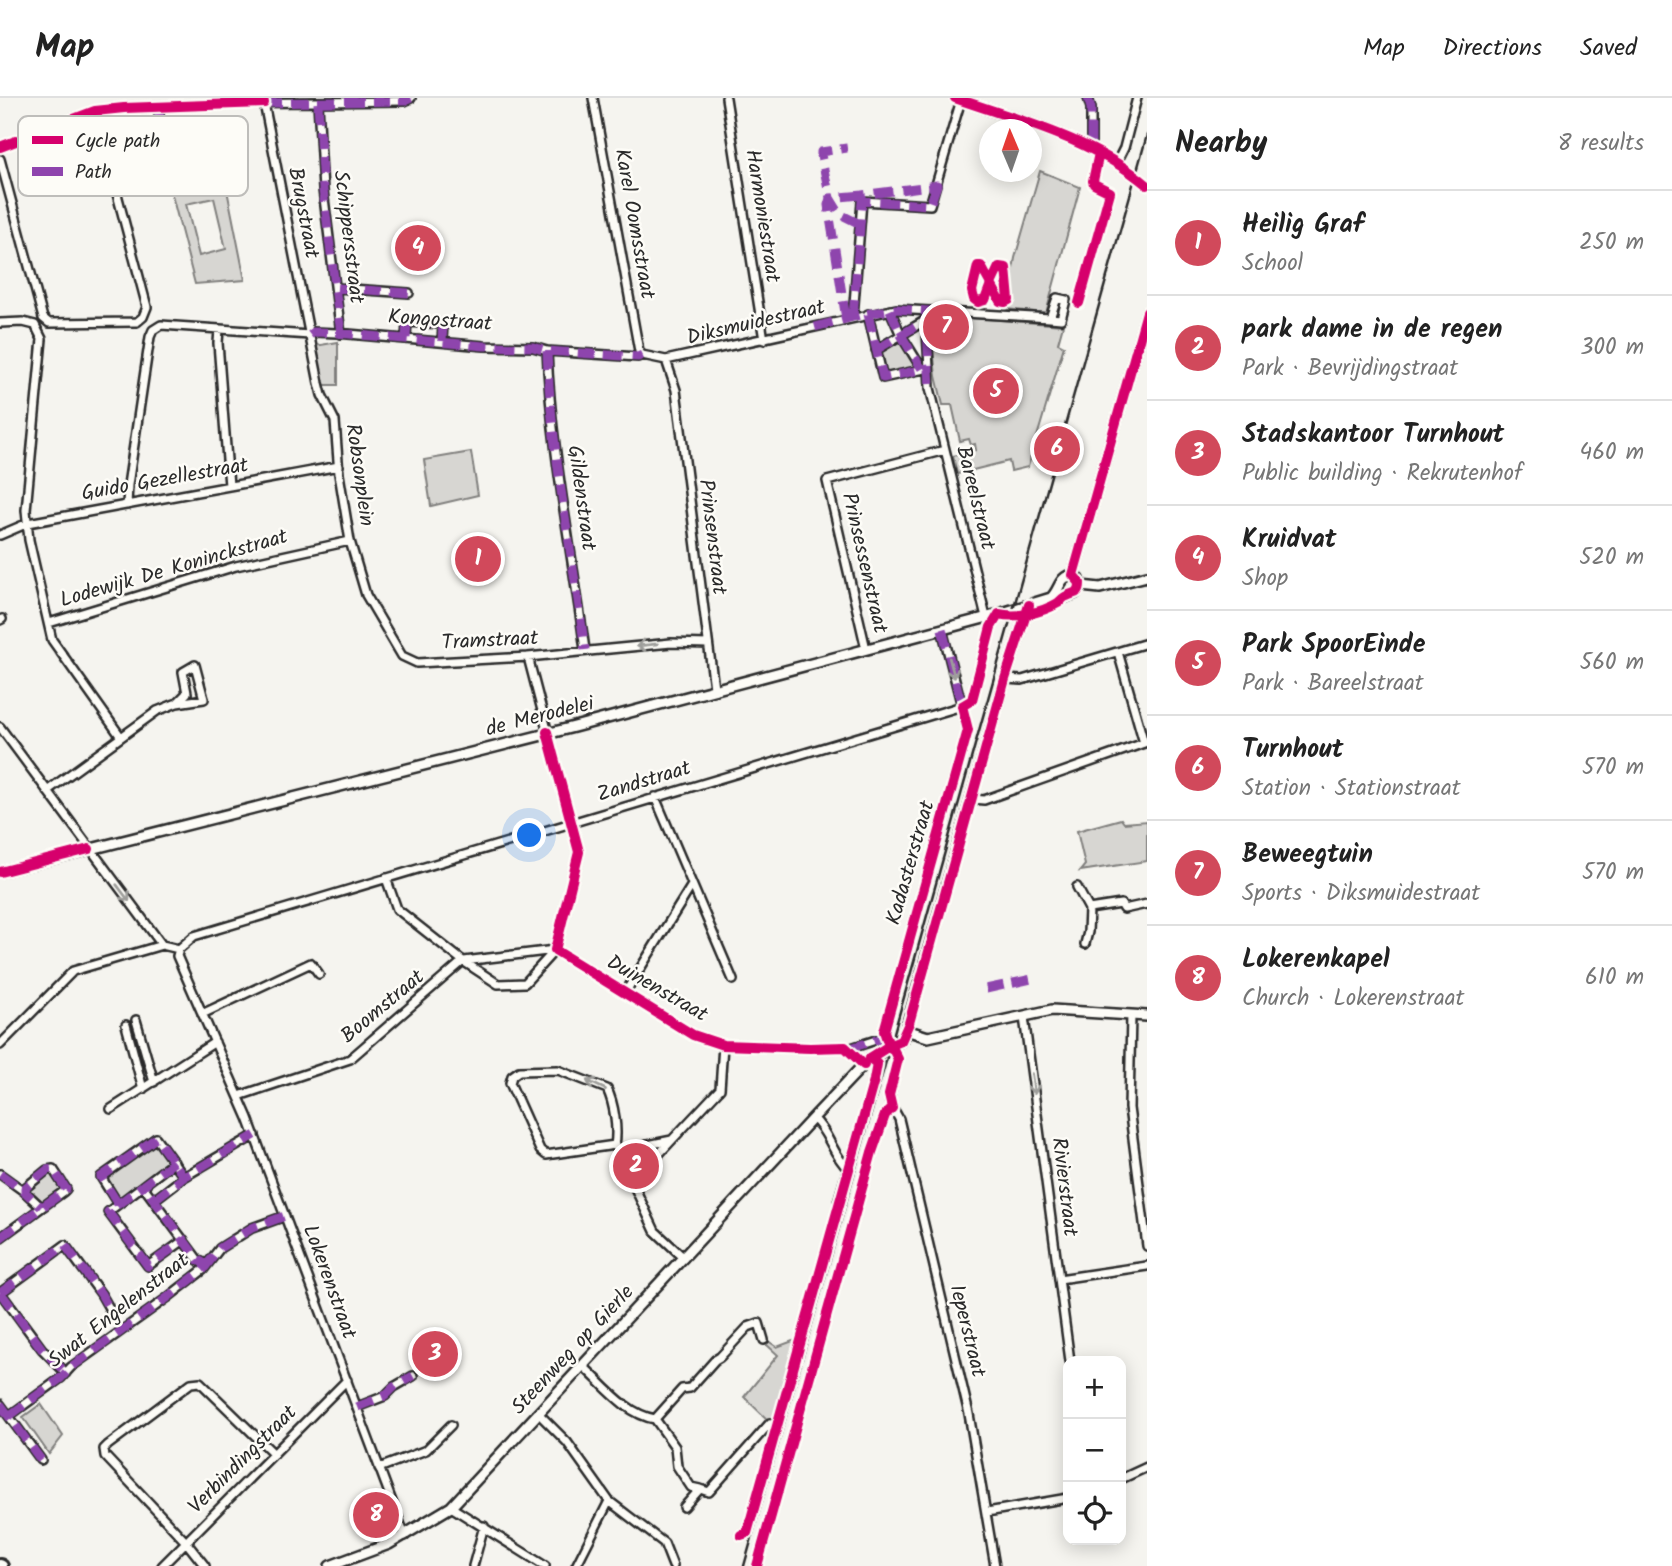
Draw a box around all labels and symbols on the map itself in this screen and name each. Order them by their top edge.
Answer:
legend [18,116,248,196]
north arrow [979,119,1042,182]
text: Cycle path [75,127,160,157]
street label: Karel Oomsstraat [605,146,664,303]
street label: Harmoniestraat [735,147,789,286]
text: Path [75,158,112,188]
street label: Brugstraat [278,165,328,262]
street label: Schippersstraat [323,168,373,306]
pin: 4 [395,222,441,274]
street label: Diksmuidestraat [684,291,829,355]
street label: Kongostraat [387,301,494,341]
pin: 7 [923,301,969,353]
pin: 5 [973,365,1019,417]
street label: Robsonplein [335,422,383,528]
pin: 6 [1034,423,1080,475]
street label: Gildenstraat [557,443,605,554]
street label: Bareelstraat [946,443,1004,554]
street label: Guido Gezellestraat [79,449,252,511]
street label: Prinsenstraat [689,477,736,597]
street label: Prinsessenstraat [832,489,896,637]
street label: Lodewijk De Koninckstraat [56,520,293,617]
pin: 1 [455,533,501,585]
street label: Tramstraat [441,622,540,660]
one-way arrow [636,639,659,652]
one-way arrow [946,656,959,678]
street label: de Merodelei [482,687,598,746]
street label: Zandstraat [593,752,696,812]
street label: Kadasterstraat [878,796,945,929]
your location [512,818,546,852]
one-way arrow [115,884,130,903]
street label: Duinenstraat [600,947,715,1032]
street label: Boomstraat [334,961,433,1052]
one-way arrow [1027,1072,1040,1095]
one-way arrow [586,1078,607,1091]
street label: Rivierstraat [1042,1136,1087,1239]
pin: 2 [613,1140,659,1192]
street label: Lokerenstraat [293,1220,365,1345]
street label: Swat Engelenstraat [41,1244,198,1377]
street label: Steenweg op Gierle [504,1277,643,1423]
street label: Ieperstraat [940,1281,995,1382]
pin: 3 [412,1328,458,1380]
street label: Verbindingstraat [181,1397,306,1522]
pin: 8 [353,1489,399,1541]

